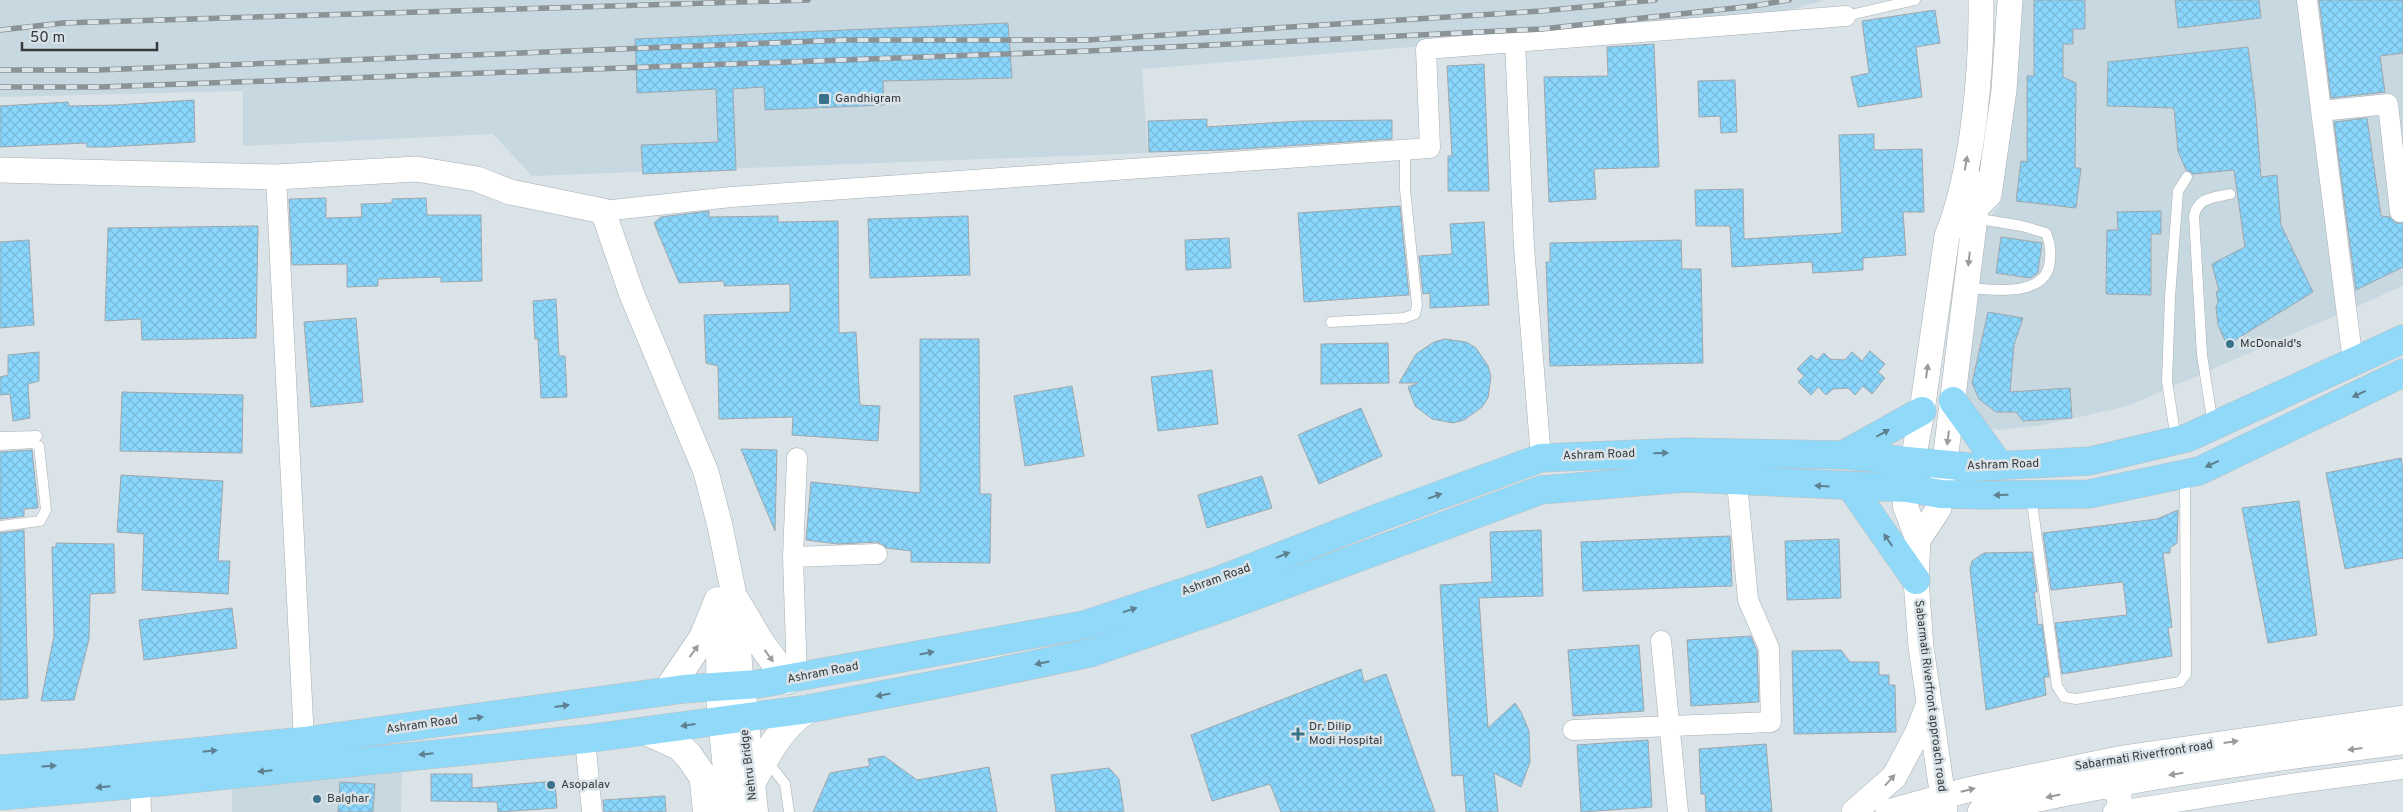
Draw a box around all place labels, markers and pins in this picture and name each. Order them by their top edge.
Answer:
place label: Gandhigram [835,91,901,107]
marker: Gandhigram [817,92,831,106]
place label: McDonald's [2240,336,2302,352]
marker: McDonald's [2224,338,2236,350]
place label: Dr. Dilip Modi Hospital [1309,719,1383,749]
marker: Dr. Dilip Modi Hospital [1291,727,1305,741]
place label: Asopalav [561,777,610,793]
marker: Asopalav [545,779,557,791]
place label: Balghar [327,791,369,807]
marker: Balghar [311,793,323,805]

